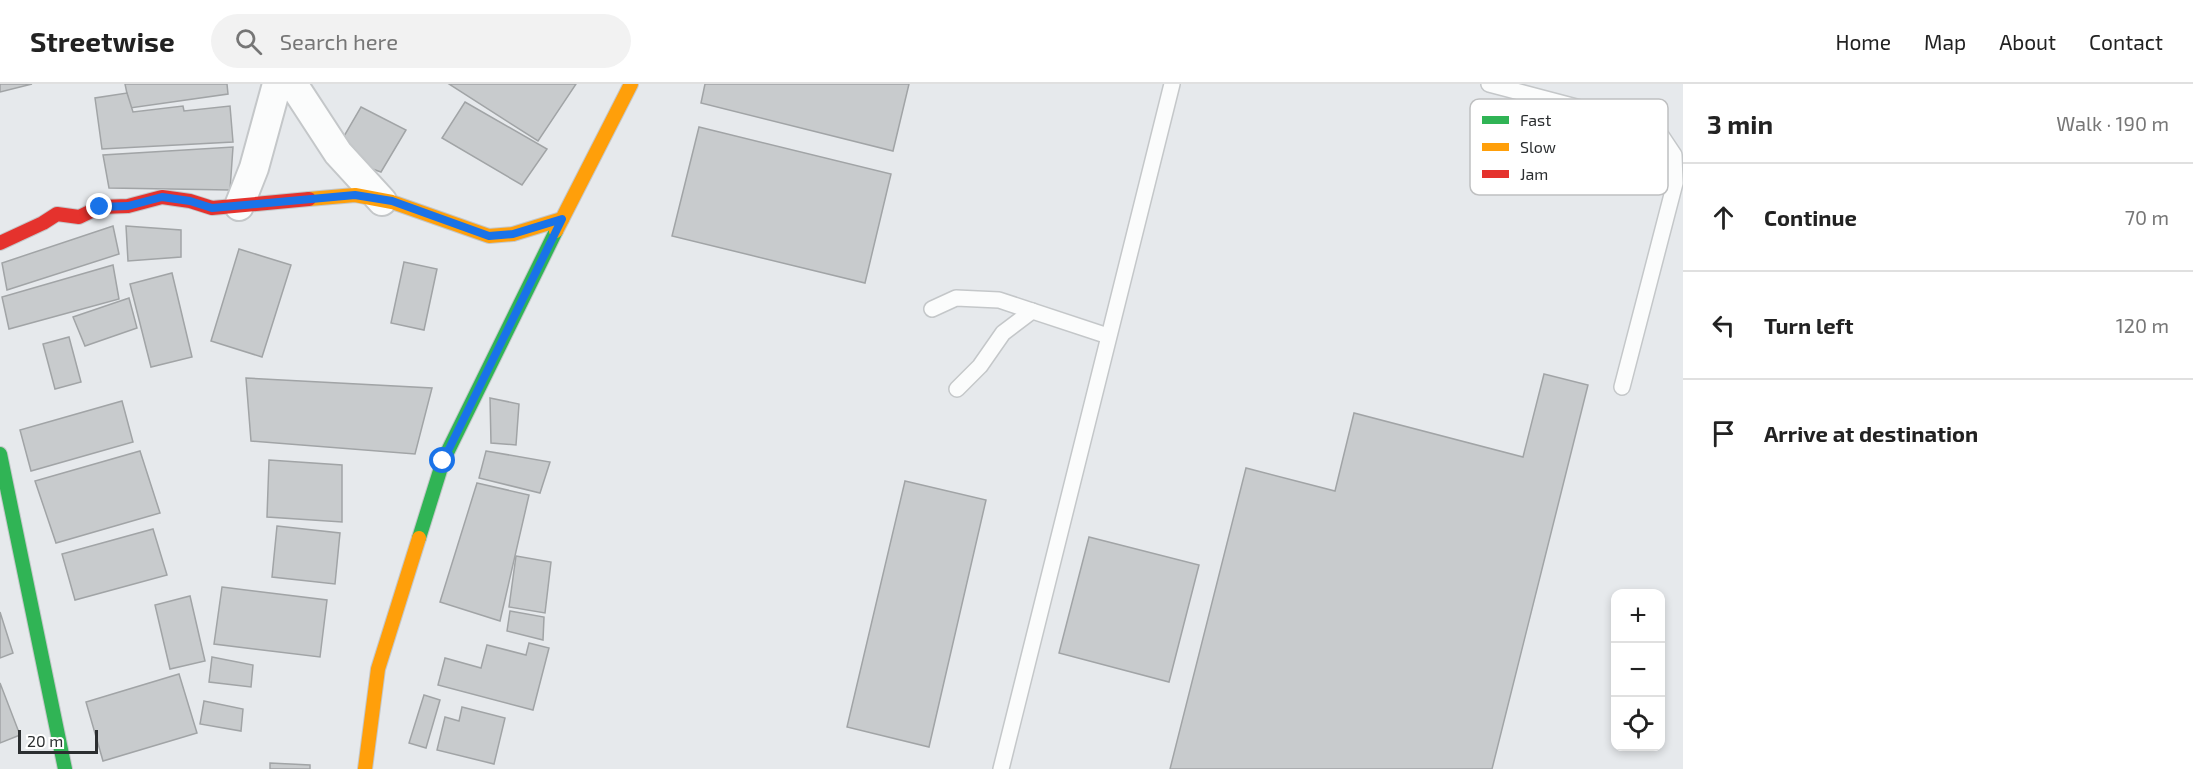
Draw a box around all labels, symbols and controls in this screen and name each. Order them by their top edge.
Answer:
search box [211,14,631,68]
text: Streetwise [30,24,175,58]
icon: search [232,25,265,58]
text: Search here [280,28,398,54]
text: Home [1835,29,1891,54]
text: Map [1924,29,1966,54]
text: About [1999,29,2056,54]
text: Contact [2089,29,2163,54]
legend [1470,99,1668,195]
text: 3 min [1707,108,1773,139]
text: Fast [1520,110,1551,129]
text: Walk · 190 m [2056,111,2169,135]
text: Slow [1520,137,1556,156]
text: Jam [1520,164,1548,183]
route end [86,193,112,219]
icon: ahead [1707,201,1740,234]
text: Continue [1764,204,1857,230]
text: 70 m [2125,205,2169,229]
icon: left [1707,309,1740,342]
text: Turn left [1764,312,1853,338]
text: 120 m [2116,313,2169,337]
icon: arrive [1707,417,1740,450]
text: Arrive at destination [1764,420,1978,446]
route start [429,447,455,473]
map controls [1611,589,1665,751]
button: + [1611,589,1665,643]
button: − [1611,643,1665,697]
button: locate [1611,697,1665,751]
scale bar [18,727,98,754]
text: 20 m [27,731,63,750]

